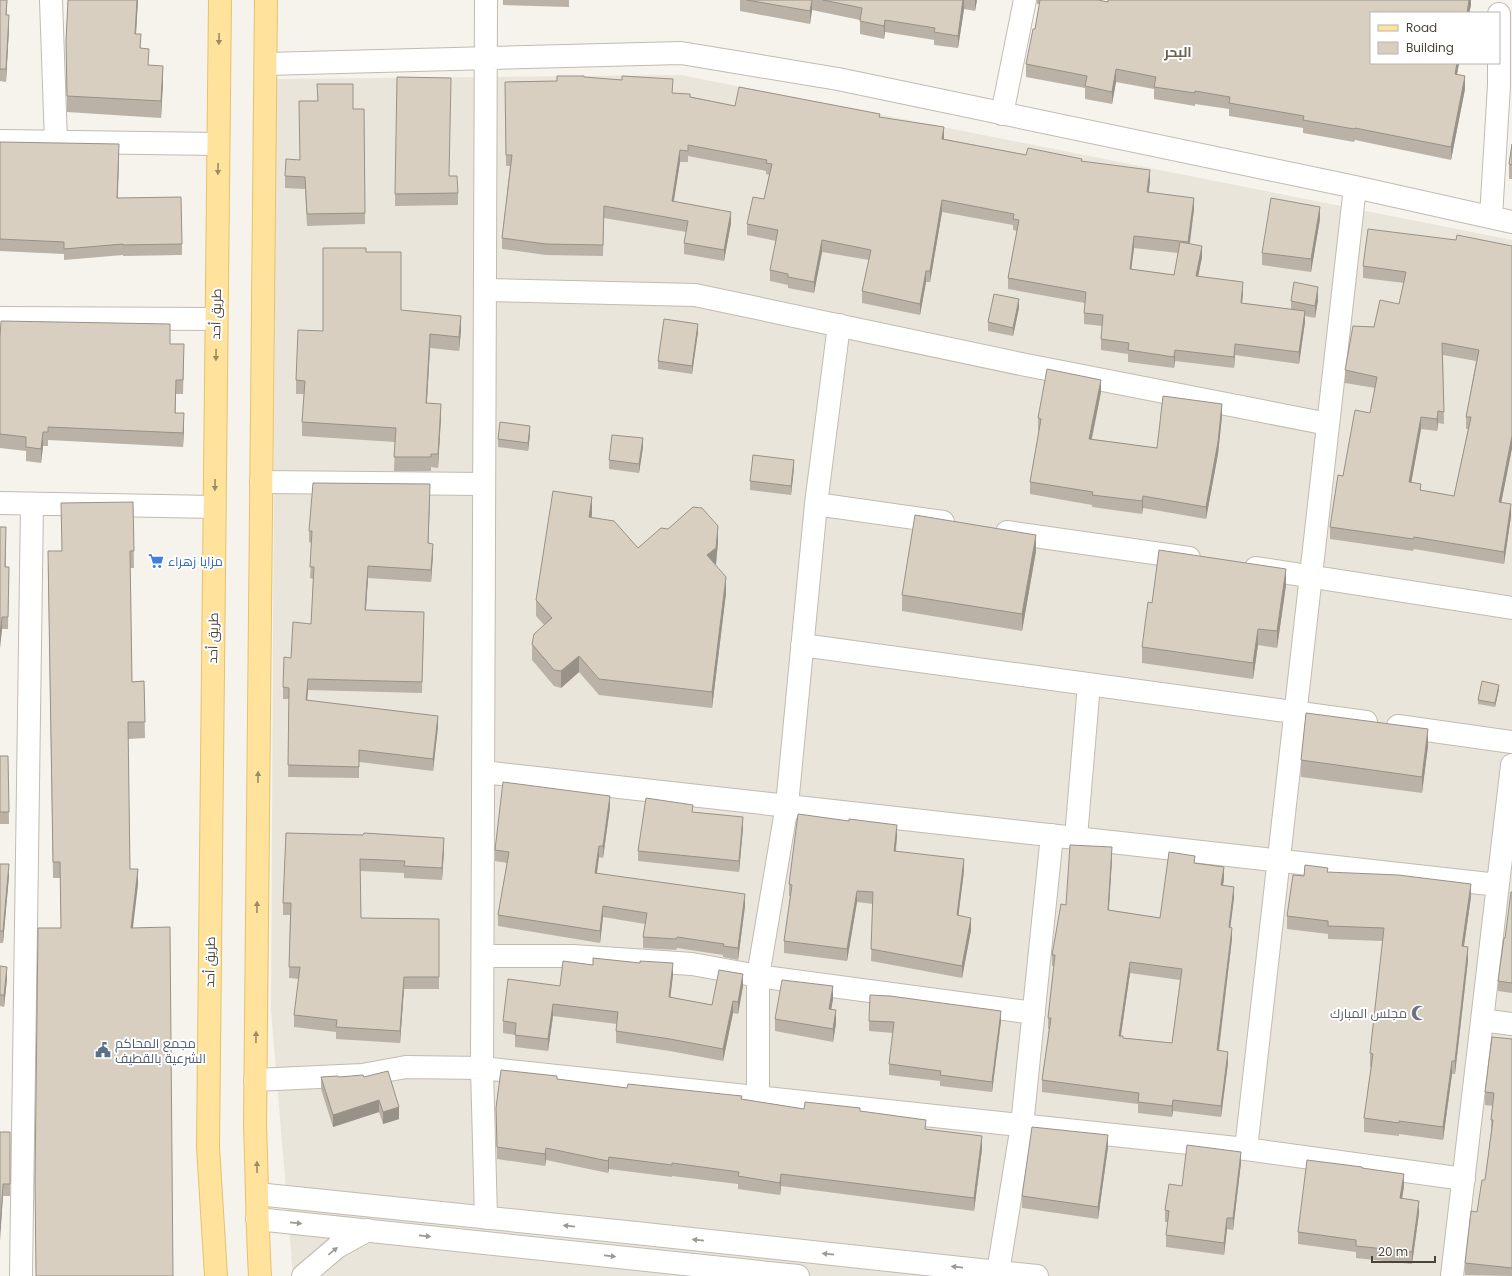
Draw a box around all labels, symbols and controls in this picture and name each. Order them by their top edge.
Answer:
legend [1370,12,1500,64]
text: Road [1406,19,1437,36]
one-way arrow [216,33,222,46]
text: Building [1406,39,1454,56]
district label: البحر [1163,42,1192,62]
one-way arrow [215,163,221,176]
street label: طريق أحد [206,288,226,340]
one-way arrow [213,349,219,362]
one-way arrow [212,479,218,492]
supermarket icon: مزايا زهراء [147,552,165,570]
place label: مزايا زهراء [168,552,223,571]
street label: طريق أحد [203,612,223,664]
one-way arrow [255,770,261,783]
one-way arrow [254,900,260,913]
street label: طريق أحد [200,936,220,988]
place label: مجلس المبارك [1330,1004,1407,1023]
mosque icon: مجلس المبارك [1410,1004,1428,1022]
one-way arrow [252,1031,259,1043]
place label: مجمع المحاكم الشرعية بالقطيف [115,1034,206,1068]
public building icon: مجمع المحاكم الشرعية بالقطيف [94,1041,112,1059]
one-way arrow [254,1160,260,1173]
one-way arrow [289,1219,302,1226]
one-way arrow [563,1223,575,1229]
one-way arrow [419,1233,431,1240]
one-way arrow [692,1236,704,1243]
scale bar [1372,1238,1435,1264]
text: 20 m [1378,1243,1408,1260]
one-way arrow [327,1246,338,1255]
one-way arrow [822,1250,834,1257]
one-way arrow [604,1253,616,1259]
one-way arrow [951,1264,963,1271]

